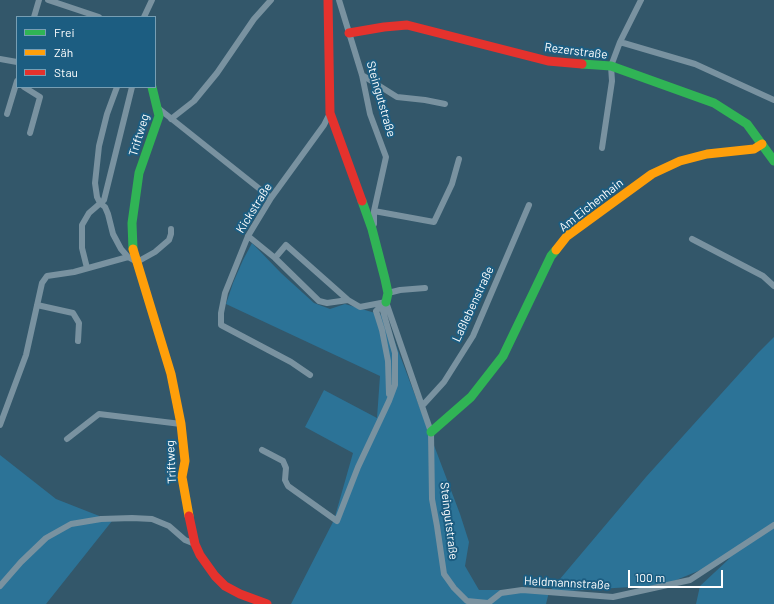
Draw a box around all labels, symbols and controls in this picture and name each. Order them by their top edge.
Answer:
legend [16,16,156,88]
text: Frei [54,25,74,39]
street label: Rezerstraße [544,40,608,62]
text: Zäh [54,45,73,59]
street label: Steingutstraße [363,60,399,138]
text: Stau [54,65,78,79]
street label: Triftweg [126,112,152,158]
street label: Am Eichenhain [556,175,626,235]
street label: Kickstraße [233,180,275,236]
street label: Laßlebenstraße [449,264,497,344]
street label: Triftweg [163,440,179,484]
street label: Steingutstraße [437,481,461,561]
scale bar [630,562,725,588]
text: 100 m [635,570,665,584]
street label: Heldmannstraße [524,574,610,592]

